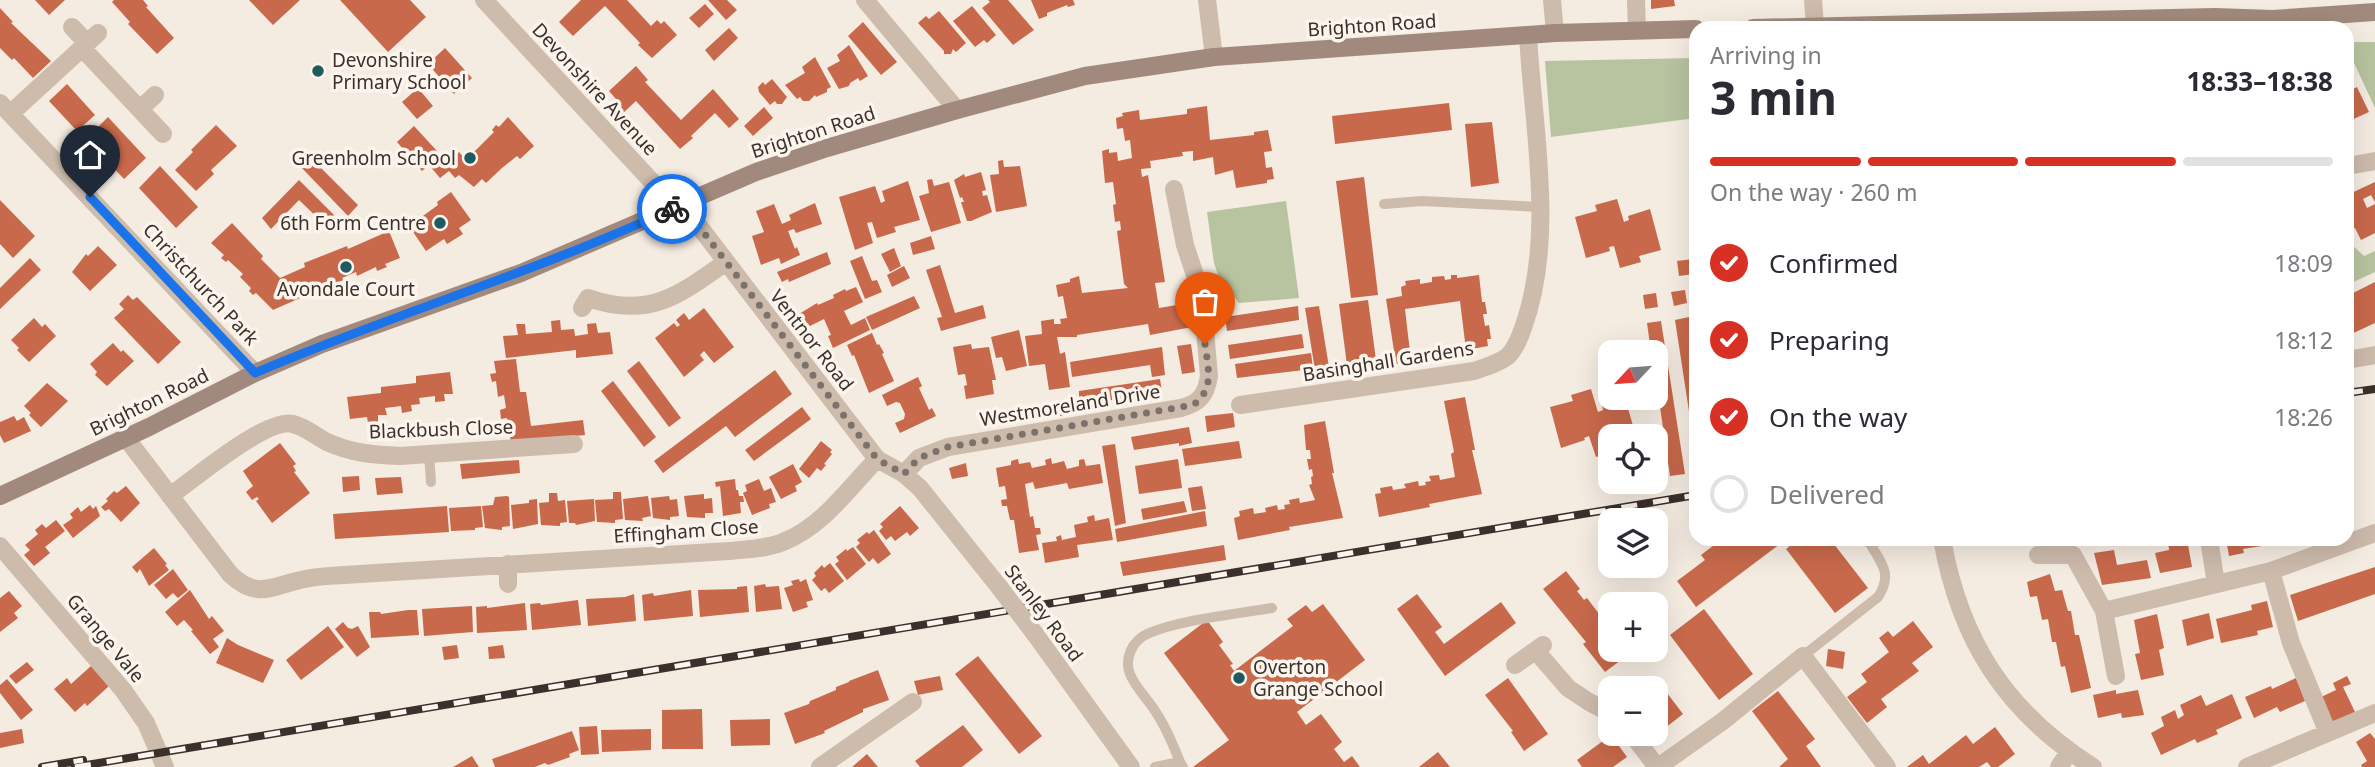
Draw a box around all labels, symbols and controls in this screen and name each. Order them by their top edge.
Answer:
street label: Brighton Road [1307,8,1437,42]
street label: Devonshire Avenue [527,17,663,161]
text: Arriving in [1710,39,1822,71]
place label: Devonshire Primary School [332,47,466,95]
marker: Devonshire Primary School [310,63,326,79]
text: 18:33–18:38 [2186,63,2333,99]
text: 3 min [1710,66,1837,128]
street label: Brighton Road [748,100,878,164]
pin [60,125,120,197]
icon: home [71,136,109,174]
place label: Greenholm School [291,145,456,171]
marker: Greenholm School [462,150,478,166]
courier [637,174,707,244]
text: On the way · 260 m [1710,176,1917,208]
icon: bike [653,190,691,228]
place label: 6th Form Centre [280,210,426,236]
marker: 6th Form Centre [432,215,448,231]
street label: Christchurch Park [137,217,265,351]
icon: check [1710,244,1748,282]
text: Confirmed [1769,245,1899,281]
text: 18:09 [2274,247,2333,279]
marker: Avondale Court [338,259,354,275]
pin [1175,272,1235,344]
place label: Avondale Court [277,276,415,302]
icon: bag [1186,283,1224,321]
street label: Ventnor Road [764,284,860,396]
icon: check [1710,321,1748,359]
text: Preparing [1769,322,1890,358]
text: 18:12 [2274,324,2333,356]
street label: Basinghall Gardens [1301,335,1475,387]
north arrow [1598,340,1668,410]
map controls [1598,340,1668,746]
street label: Brighton Road [85,362,213,442]
street label: Westmoreland Drive [978,378,1162,432]
icon: check [1710,398,1748,436]
text: On the way [1769,399,1907,435]
text: 18:26 [2274,401,2333,433]
street label: Blackbush Close [368,413,514,445]
button: locate [1598,424,1668,494]
text: Delivered [1769,476,1885,512]
button: layers [1598,508,1668,578]
street label: Effingham Close [613,513,759,549]
street label: Stanley Road [999,559,1089,667]
street label: Grange Vale [61,588,151,688]
button: + [1598,592,1668,662]
place label: Overton Grange School [1253,654,1383,702]
marker: Overton Grange School [1231,670,1247,686]
button: − [1598,676,1668,746]

